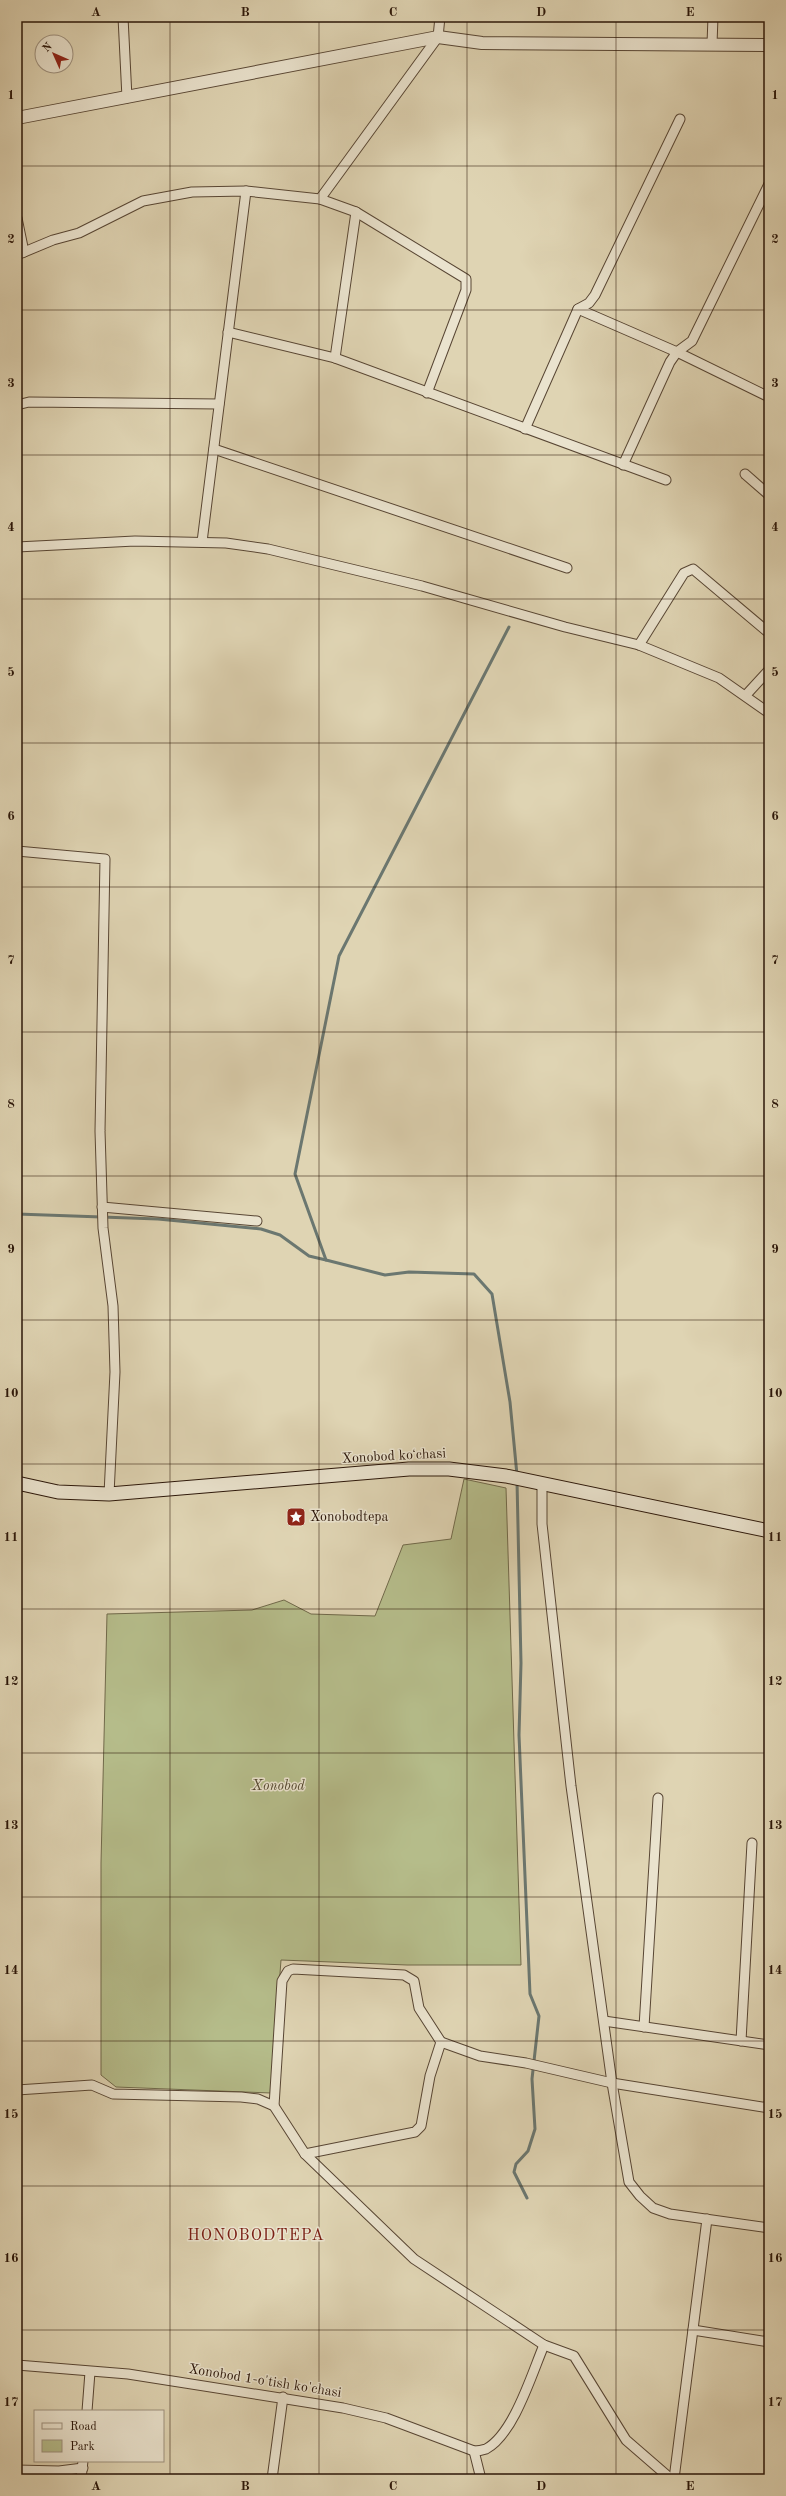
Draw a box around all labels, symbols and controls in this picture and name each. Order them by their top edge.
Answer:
text: A [91,6,101,19]
text: B [240,6,250,19]
text: C [389,6,397,19]
text: D [536,6,546,19]
text: E [686,6,695,19]
north arrow [34,34,74,74]
text: N [41,41,55,55]
text: 1 [7,89,15,102]
text: 1 [771,89,779,102]
text: 2 [7,233,15,246]
text: 2 [771,233,779,246]
text: 3 [7,377,15,390]
text: 3 [771,377,779,390]
text: 4 [7,521,15,534]
text: 4 [771,521,779,534]
text: 5 [7,666,15,679]
text: 5 [771,666,779,679]
text: 6 [7,810,15,823]
text: 6 [771,810,779,823]
text: 7 [7,954,15,967]
text: 7 [771,954,779,967]
text: 8 [7,1098,15,1111]
text: 8 [771,1098,779,1111]
text: 9 [7,1243,15,1256]
text: 9 [771,1243,779,1256]
text: 10 [3,1387,19,1400]
text: 10 [767,1387,783,1400]
street label: Xonobod koʻchasi [341,1445,447,1466]
place icon: Xonobodtepa [285,1506,307,1528]
place label: Xonobodtepa [310,1510,389,1524]
text: 11 [3,1531,19,1544]
text: 11 [767,1531,783,1544]
text: 12 [3,1675,19,1688]
text: 12 [767,1675,783,1688]
park label: Xonobod [251,1779,305,1793]
text: 13 [3,1819,19,1832]
text: 13 [767,1819,783,1832]
text: 14 [3,1964,19,1977]
text: 14 [767,1964,783,1977]
text: 15 [3,2108,19,2121]
text: 15 [767,2108,783,2121]
district label: HONOBODTEPA [187,2228,325,2244]
text: 16 [3,2252,19,2265]
text: 16 [767,2252,783,2265]
street label: Xonobod 1-o'tish ko'chasi [187,2362,343,2400]
text: 17 [3,2396,19,2409]
text: 17 [767,2396,783,2409]
legend [34,2410,164,2462]
text: Road [70,2421,97,2433]
text: Park [70,2441,95,2453]
text: A [91,2480,101,2493]
text: B [240,2480,250,2493]
text: C [389,2480,397,2493]
text: D [536,2480,546,2493]
text: E [686,2480,695,2493]

